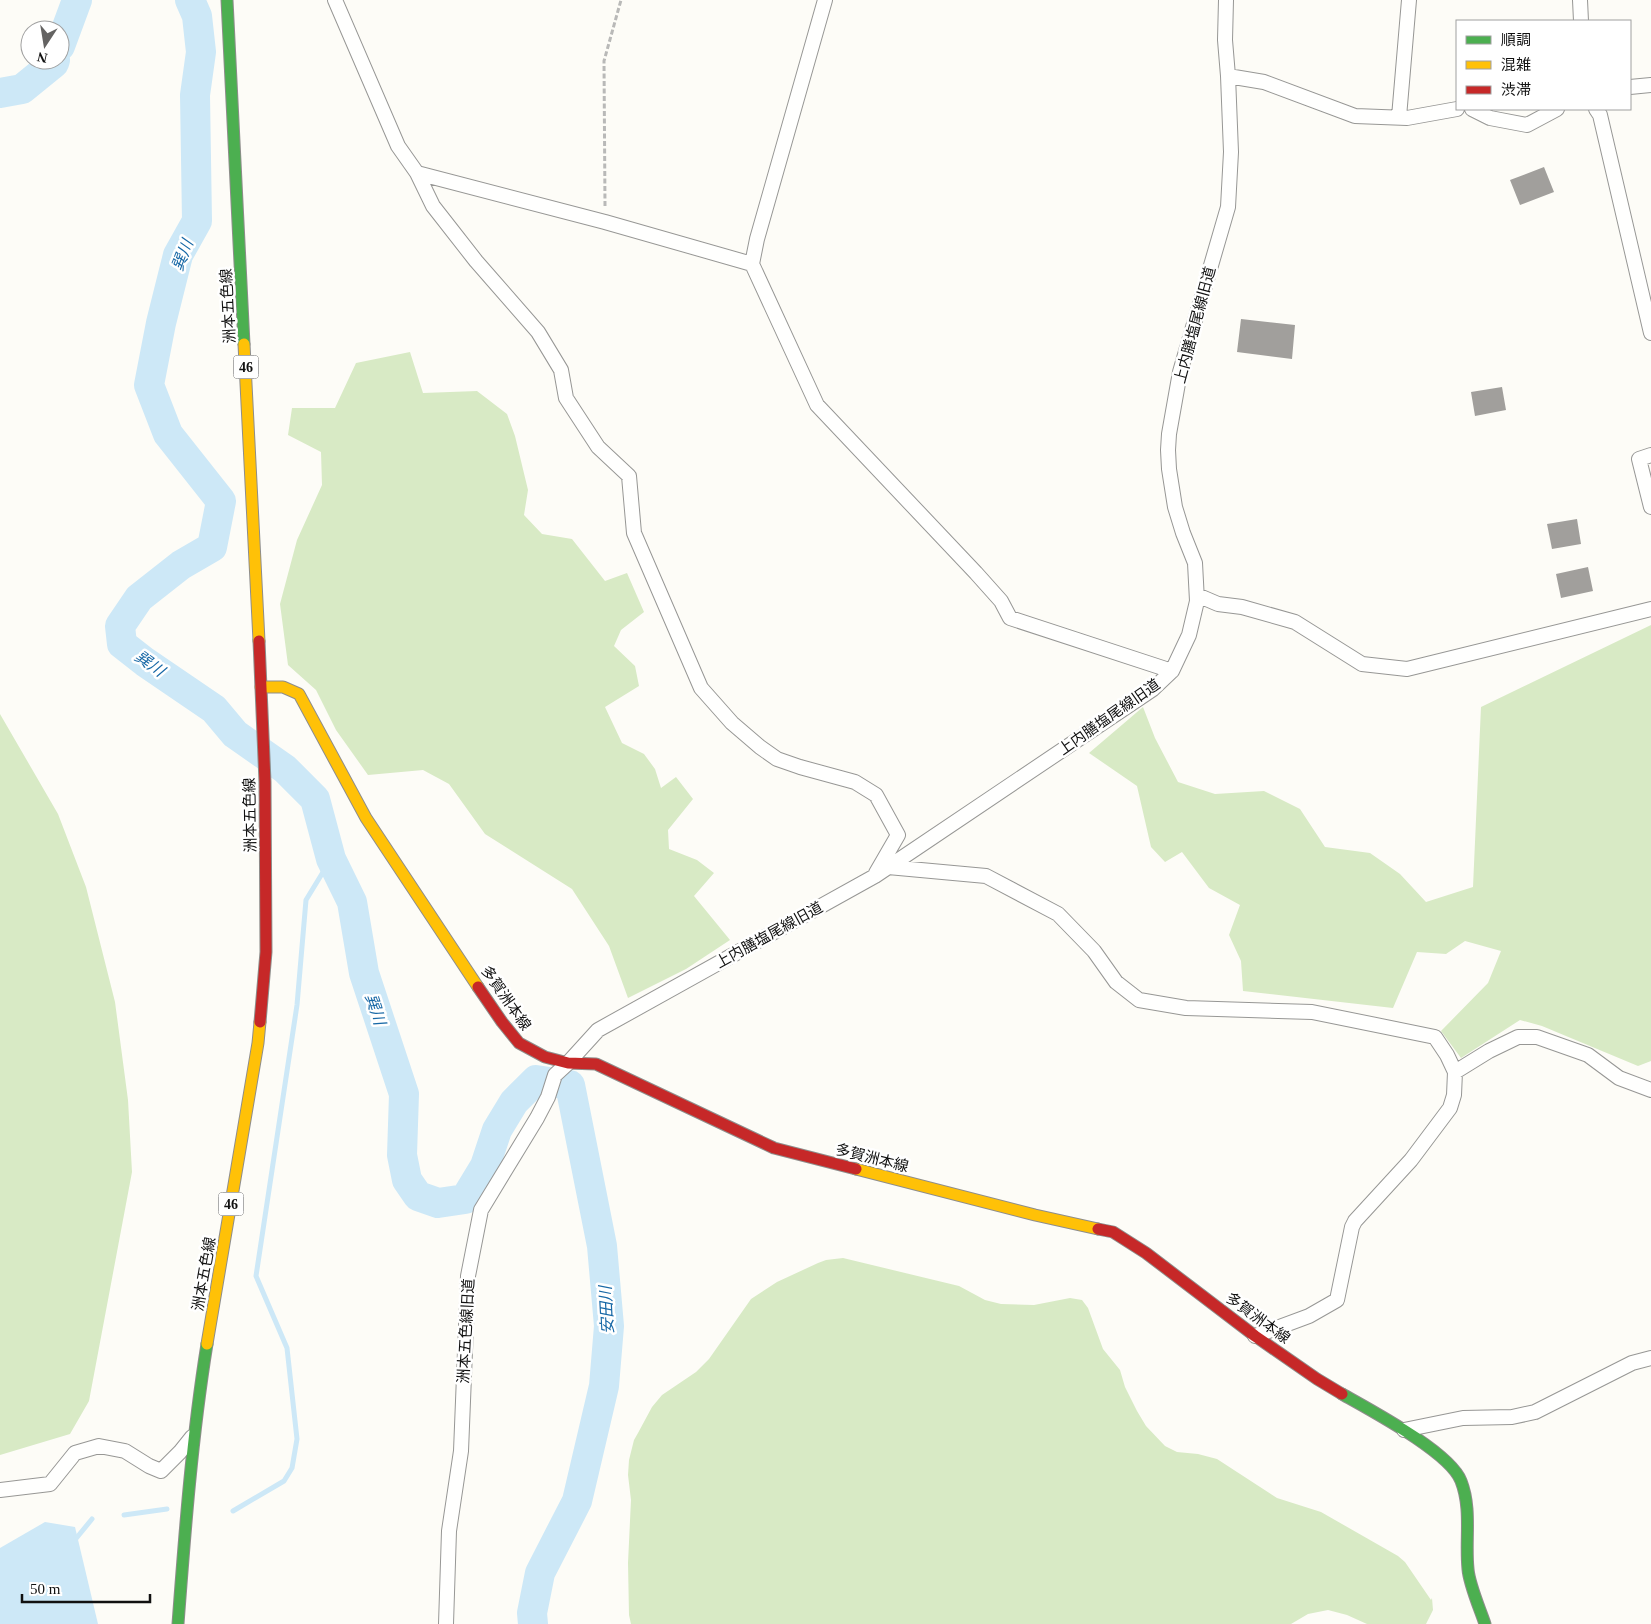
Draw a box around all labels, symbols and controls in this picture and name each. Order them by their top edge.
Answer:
north arrow [20,20,70,70]
legend [1456,20,1631,110]
text: 順調 [1501,32,1531,48]
text: N [36,49,49,66]
text: 混雑 [1501,57,1531,73]
text: 渋滞 [1501,82,1531,98]
water label: 巽川 [169,235,197,273]
street label: 上内膳塩尾線旧道 [1171,265,1218,385]
street label: 洲本五色線 [217,268,238,344]
road number: 46 [234,356,258,378]
water label: 巽川 [132,647,169,681]
street label: 上内膳塩尾線旧道 [1055,675,1163,758]
street label: 洲本五色線 [240,777,259,853]
street label: 上内膳塩尾線旧道 [712,898,825,971]
street label: 多賀洲本線 [478,962,535,1033]
water label: 巽川 [362,991,389,1029]
street label: 多賀洲本線 [834,1140,911,1175]
road number: 46 [218,1192,244,1216]
street label: 洲本五色線 [189,1235,218,1312]
street label: 洲本五色線旧道 [454,1278,477,1384]
water label: 安田川 [597,1284,616,1334]
street label: 多賀洲本線 [1223,1289,1294,1347]
scale bar [22,1572,150,1604]
text: 50 m [30,1581,61,1597]

